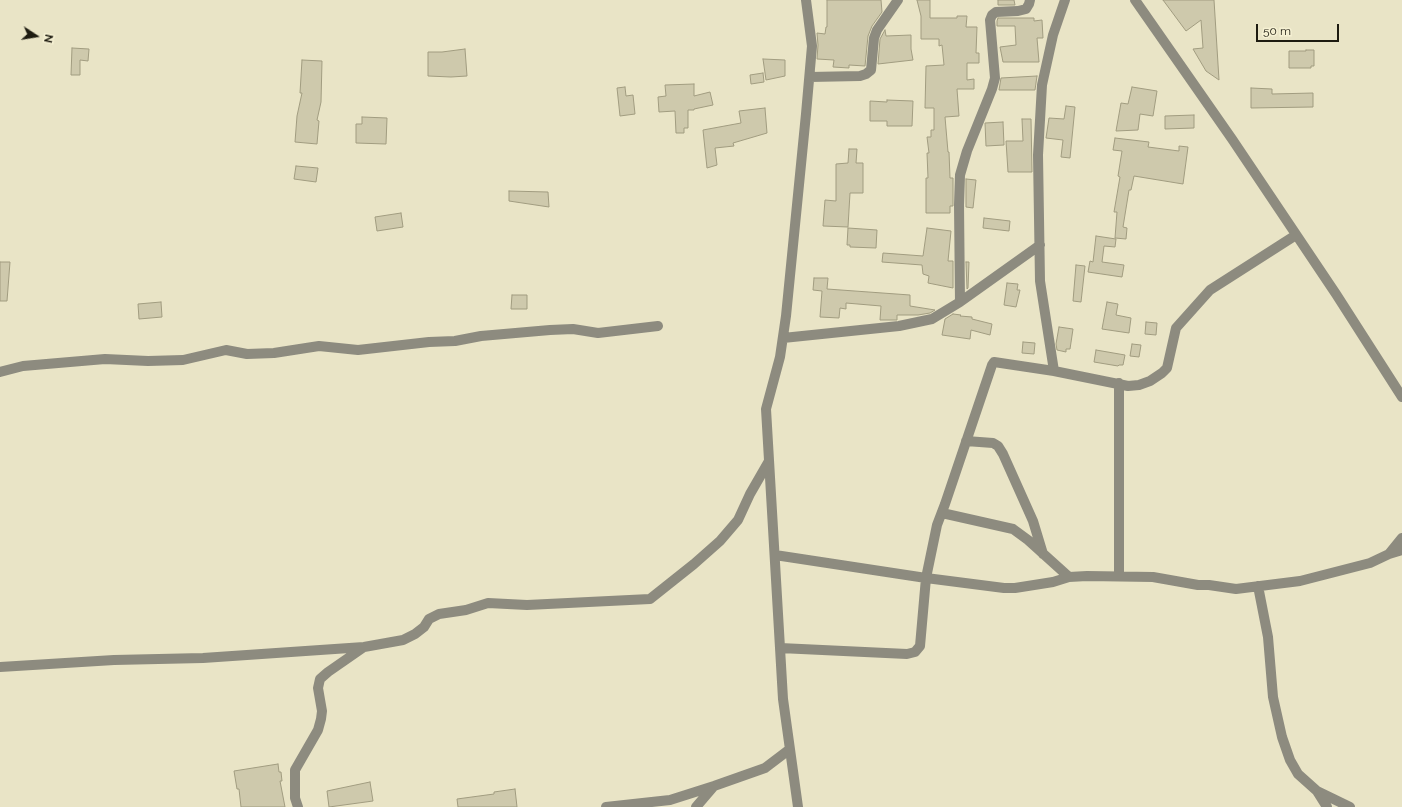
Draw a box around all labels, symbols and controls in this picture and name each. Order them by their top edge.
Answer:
north arrow [16,16,56,56]
scale bar [1258,16,1341,42]
text: 50 m [1263,24,1291,38]
text: N [41,33,55,44]

